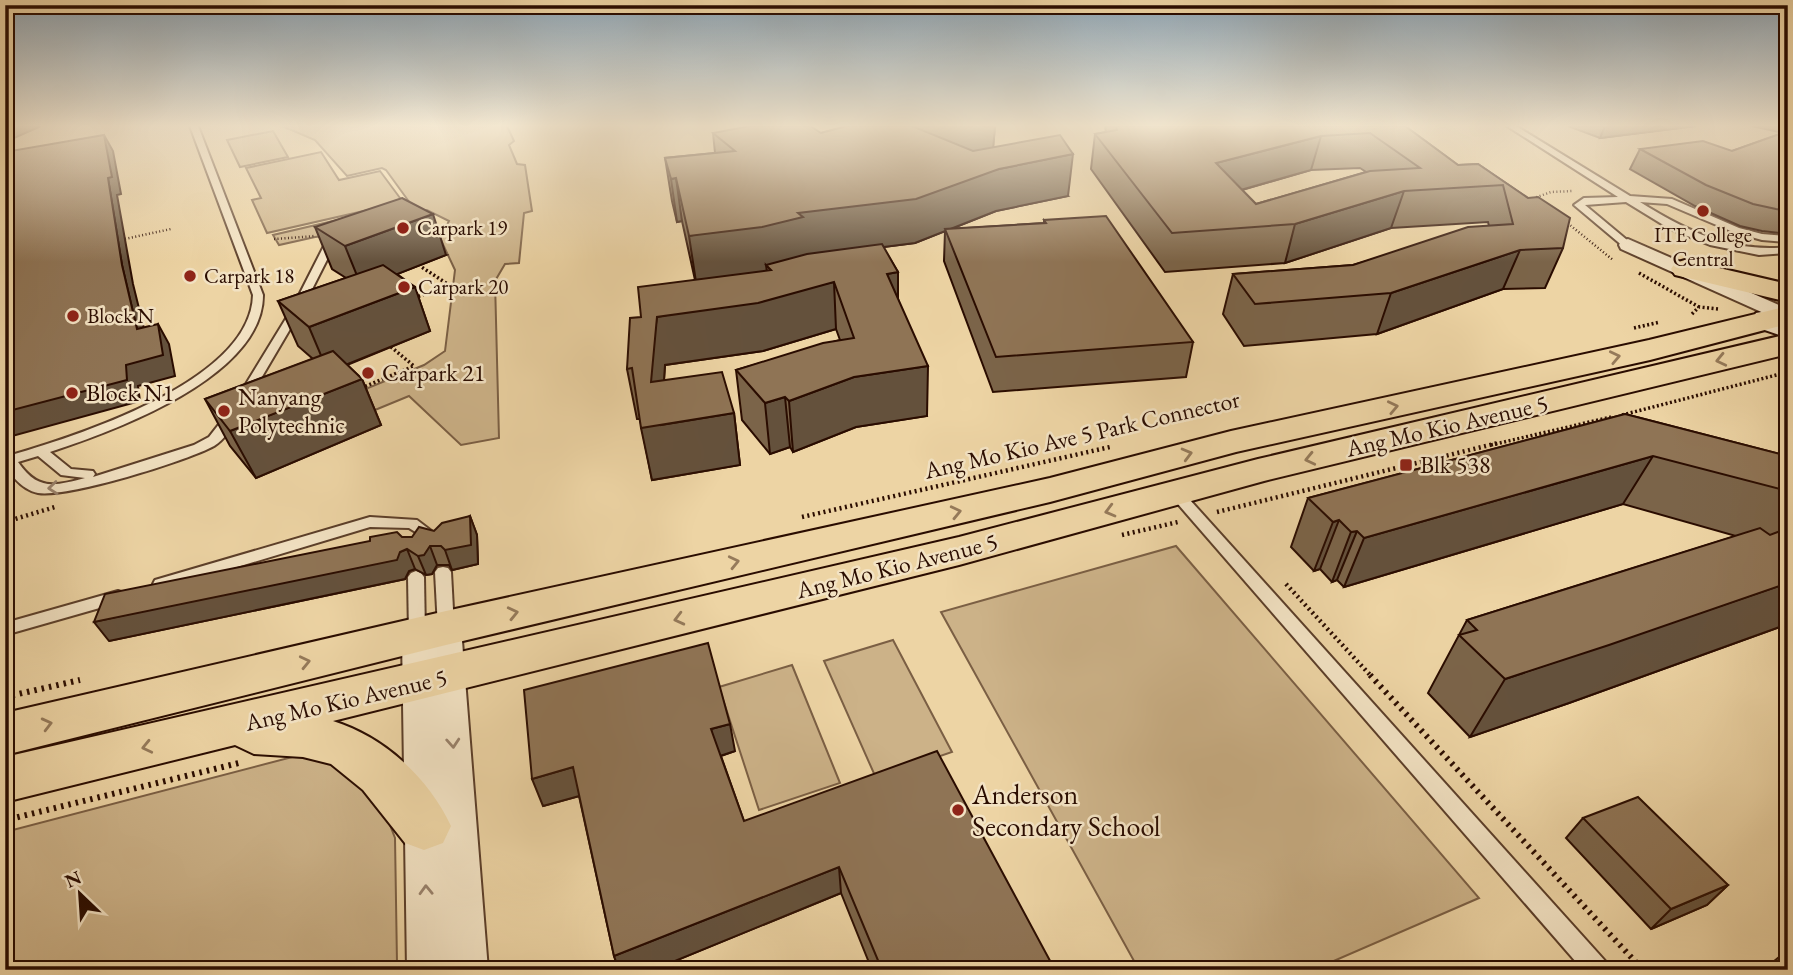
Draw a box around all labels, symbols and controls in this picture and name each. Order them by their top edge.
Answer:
marker: ITE College Central [1695,203,1711,219]
place label: Carpark 19 [417,214,507,241]
marker: Carpark 19 [395,220,411,236]
place label: ITE College Central [1654,221,1752,272]
place label: Carpark 18 [204,262,294,289]
marker: Carpark 18 [182,268,198,284]
place label: Carpark 20 [418,273,508,300]
marker: Carpark 20 [396,279,412,295]
place label: Block N [87,302,154,329]
marker: Block N [65,308,81,324]
one-way arrow [1609,351,1621,366]
one-way arrow [1715,352,1727,366]
place label: Carpark 21 [382,357,485,388]
marker: Carpark 21 [360,365,376,381]
place label: Block N1 [86,377,174,408]
place label: Nanyang Polytechnic [238,381,345,440]
street label: Ang Mo Kio Ave 5 Park Connector [920,383,1243,486]
marker: Block N1 [64,385,80,401]
street label: Ang Mo Kio Avenue 5 [1342,387,1551,464]
one-way arrow [1387,400,1399,415]
marker: Nanyang Polytechnic [216,403,232,419]
one-way arrow [1181,448,1193,462]
place label: Blk 538 [1420,449,1490,480]
one-way arrow [1304,450,1316,465]
marker: Blk 538 [1398,457,1414,473]
one-way arrow [48,480,59,495]
one-way arrow [1104,503,1116,517]
one-way arrow [950,505,962,520]
street label: Ang Mo Kio Avenue 5 [792,526,1001,606]
one-way arrow [728,556,740,571]
one-way arrow [507,607,519,622]
one-way arrow [673,611,685,626]
one-way arrow [299,656,311,671]
street label: Ang Mo Kio Avenue 5 [241,661,450,738]
one-way arrow [41,718,53,732]
one-way arrow [445,738,460,749]
one-way arrow [141,739,153,753]
place label: Anderson Secondary School [971,776,1161,844]
marker: Anderson Secondary School [950,802,966,818]
north arrow [46,860,116,930]
text: N [61,864,86,894]
one-way arrow [418,885,433,896]

